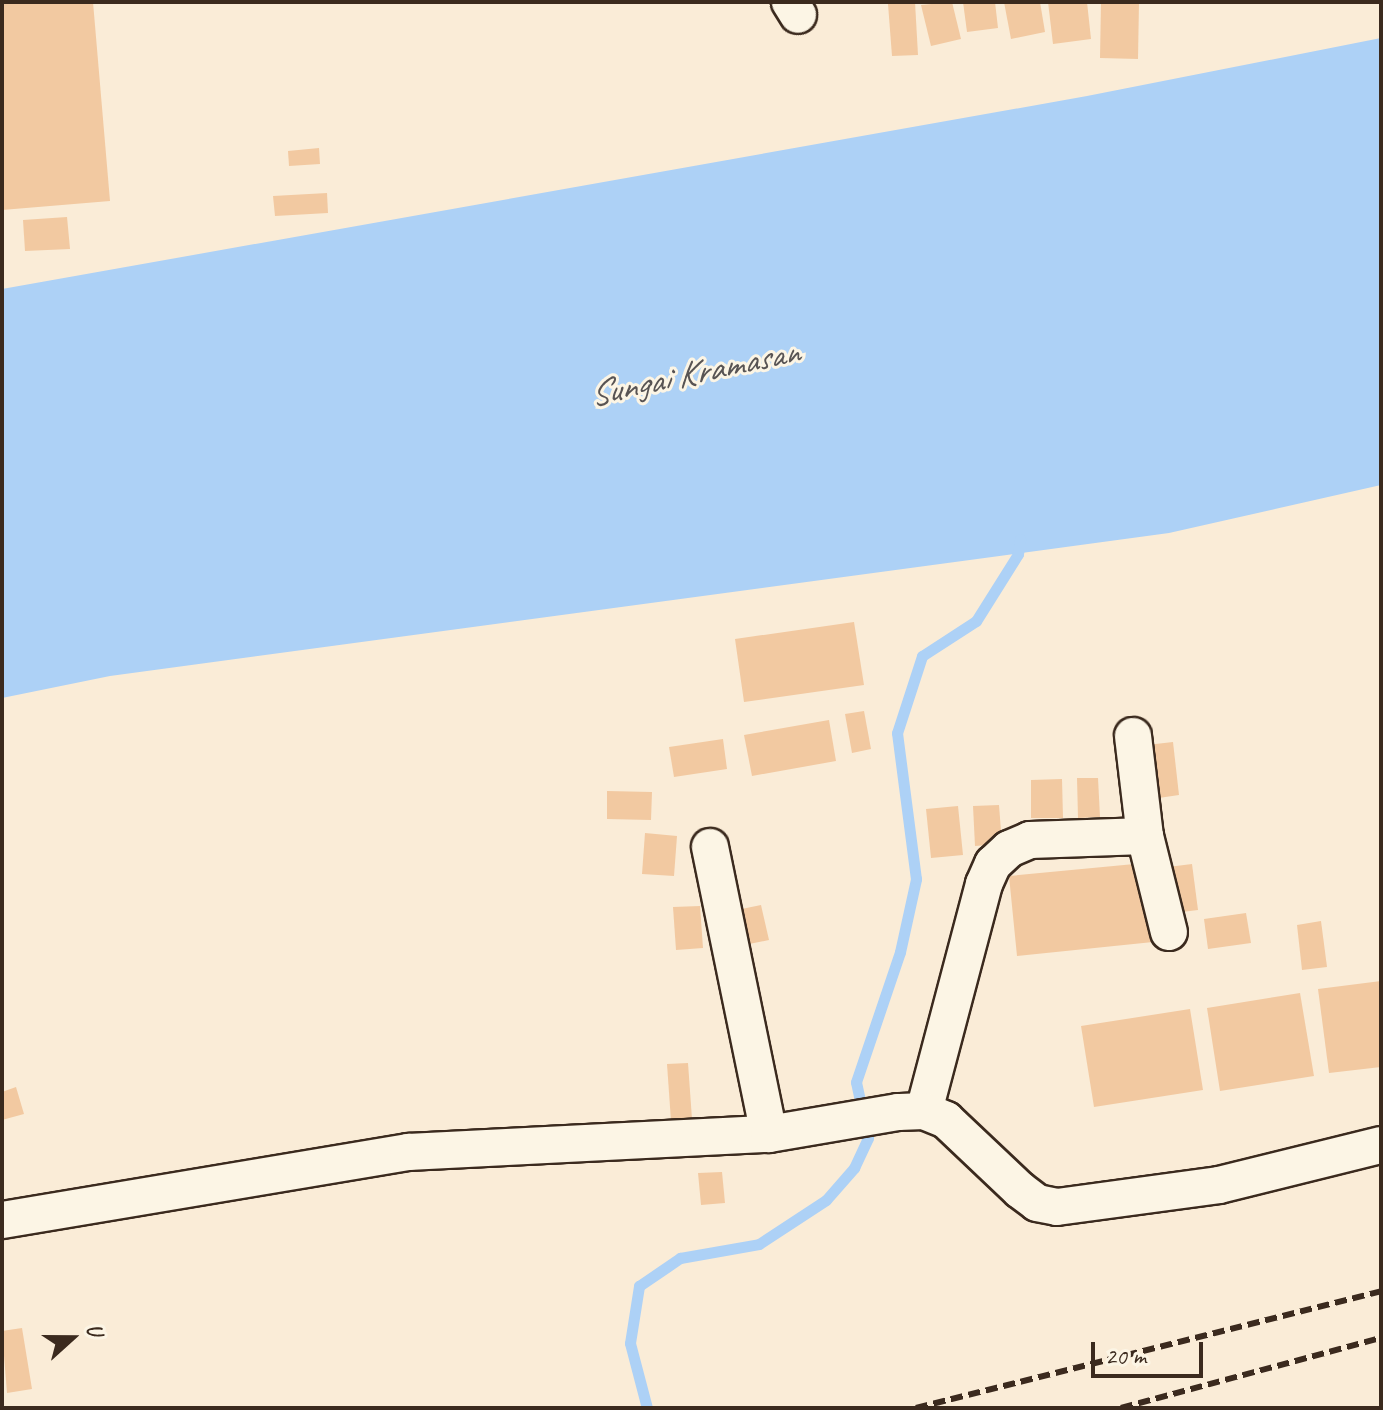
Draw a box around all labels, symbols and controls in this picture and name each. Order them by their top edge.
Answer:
water label: Sungai Kramasan [584,330,804,416]
north arrow [32,1298,112,1378]
text: U [79,1319,109,1339]
scale bar [1095,1326,1207,1376]
text: 20 m [1105,1341,1146,1371]

